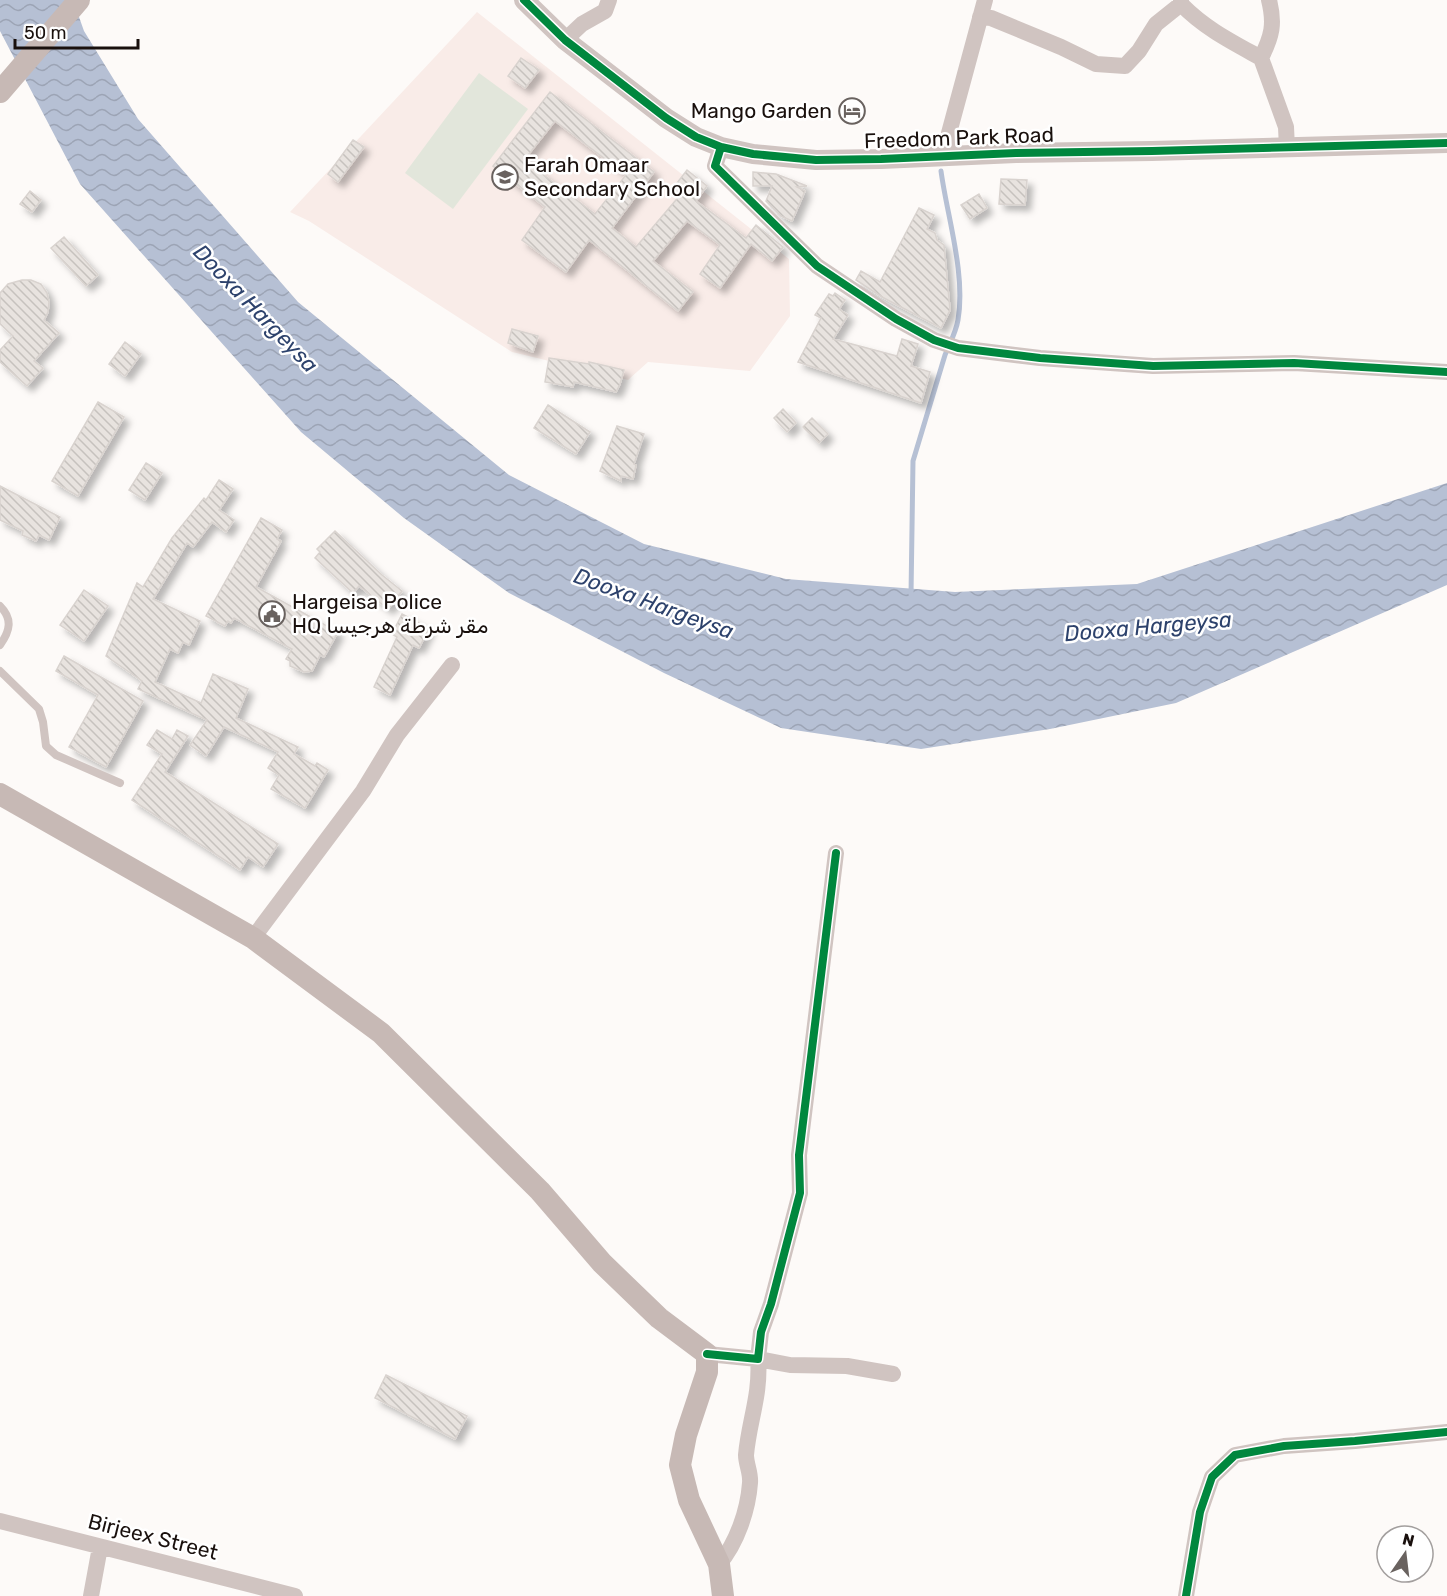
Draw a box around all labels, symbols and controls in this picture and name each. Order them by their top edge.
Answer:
scale bar [15,12,138,50]
text: 50 m [24,22,67,44]
hotel icon: Mango Garden [837,96,867,126]
place label: Mango Garden [691,98,832,123]
street label: Freedom Park Road [864,122,1054,153]
place label: Farah Omaar Secondary School [524,152,700,201]
school or university icon: Farah Omaar Secondary School [490,162,520,192]
water label: Dooxa Hargeysa [188,239,324,378]
water label: Dooxa Hargeysa [570,562,737,645]
place label: Hargeisa Police HQ مقر شرطة هرجيسا [292,589,488,638]
public building icon: Hargeisa Police HQ مقر شرطة هرجيسا [257,599,287,629]
water label: Dooxa Hargeysa [1063,606,1233,647]
street label: Birjeex Street [86,1508,221,1565]
north arrow [1375,1524,1435,1584]
text: N [1401,1529,1416,1551]

